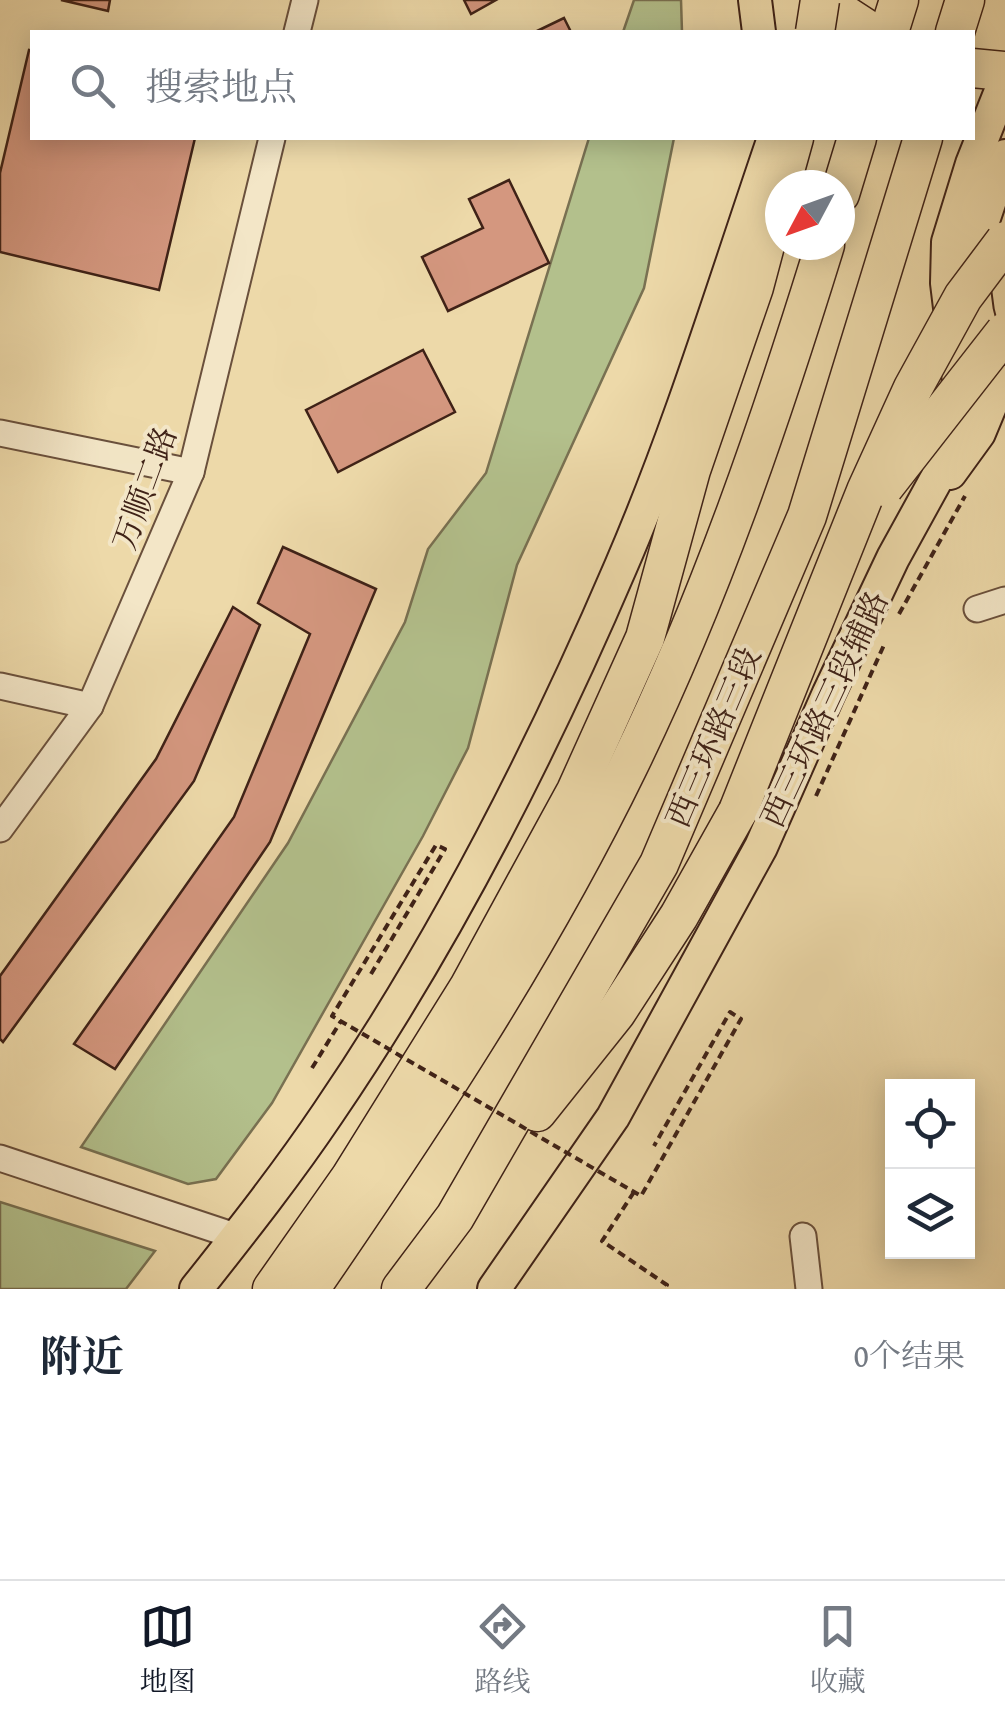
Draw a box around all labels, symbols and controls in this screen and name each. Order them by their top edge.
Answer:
search box [30,30,975,140]
icon: search [65,58,120,113]
text: 搜索地点 [145,58,297,114]
north arrow [765,170,855,260]
street label: 万顺二路 [100,420,188,556]
street label: 西三环路三段辅路 [749,583,899,835]
street label: 西三环路三段 [654,639,772,835]
map controls [885,1079,975,1259]
button: locate [885,1079,975,1169]
button: layers [885,1169,975,1259]
text: 附近 [40,1325,124,1386]
text: 0个结果 [854,1332,965,1379]
tab: 地图 [139,1599,196,1701]
tab: 路线 [474,1599,531,1701]
tab: 收藏 [809,1599,866,1701]

